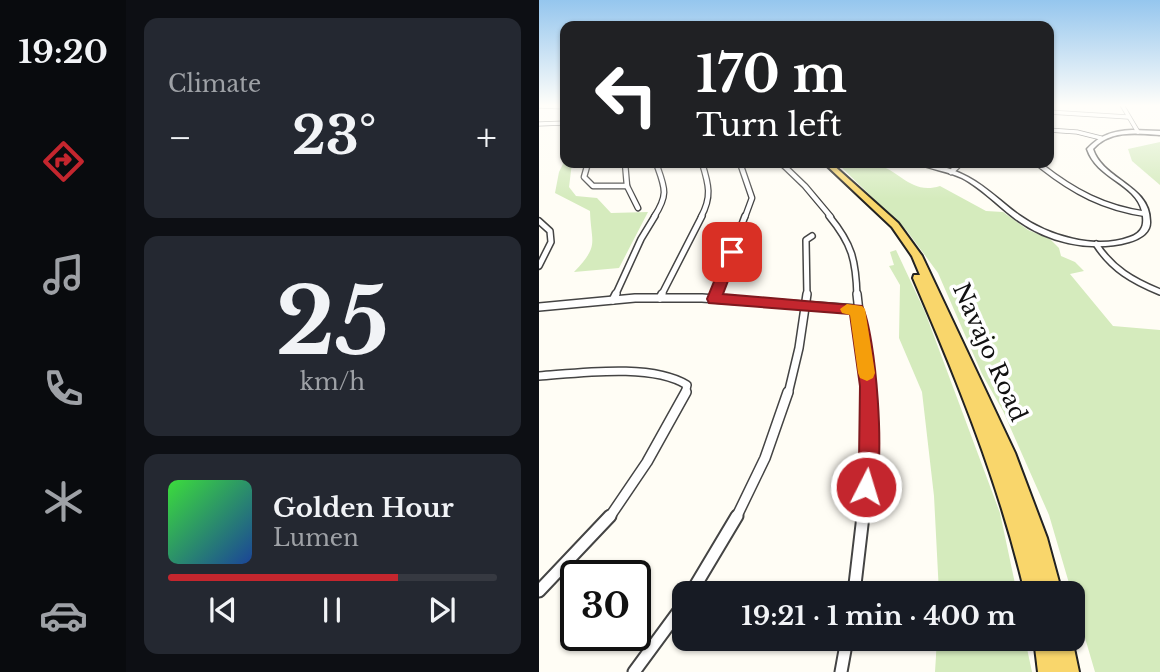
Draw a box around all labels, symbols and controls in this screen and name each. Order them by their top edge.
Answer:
text: 19:20 [18,32,108,72]
text: 170 m [696,44,847,105]
icon: left [581,49,672,140]
text: Climate [168,70,261,98]
text: 23° [292,104,376,168]
text: Turn left [696,105,842,145]
text: − [168,114,192,161]
text: + [476,114,497,161]
icon: directions [39,137,88,186]
pin [702,222,762,282]
icon: arrive [713,233,751,271]
icon: music [39,250,88,299]
text: 25 [276,266,389,379]
street label: Navajo Road [947,278,1033,426]
icon: phone [39,364,88,413]
text: km/h [300,368,365,396]
position arrow [829,450,903,524]
icon: climate [39,477,88,526]
text: Golden Hour [273,492,454,524]
text: Lumen [273,524,359,552]
speed limit sign: 30 [560,560,651,651]
icon: car [39,591,88,640]
icon: previous [204,591,242,629]
icon: pause [313,591,351,629]
icon: next [423,591,461,629]
text: 19:21 · 1 min · 400 m [741,600,1016,632]

